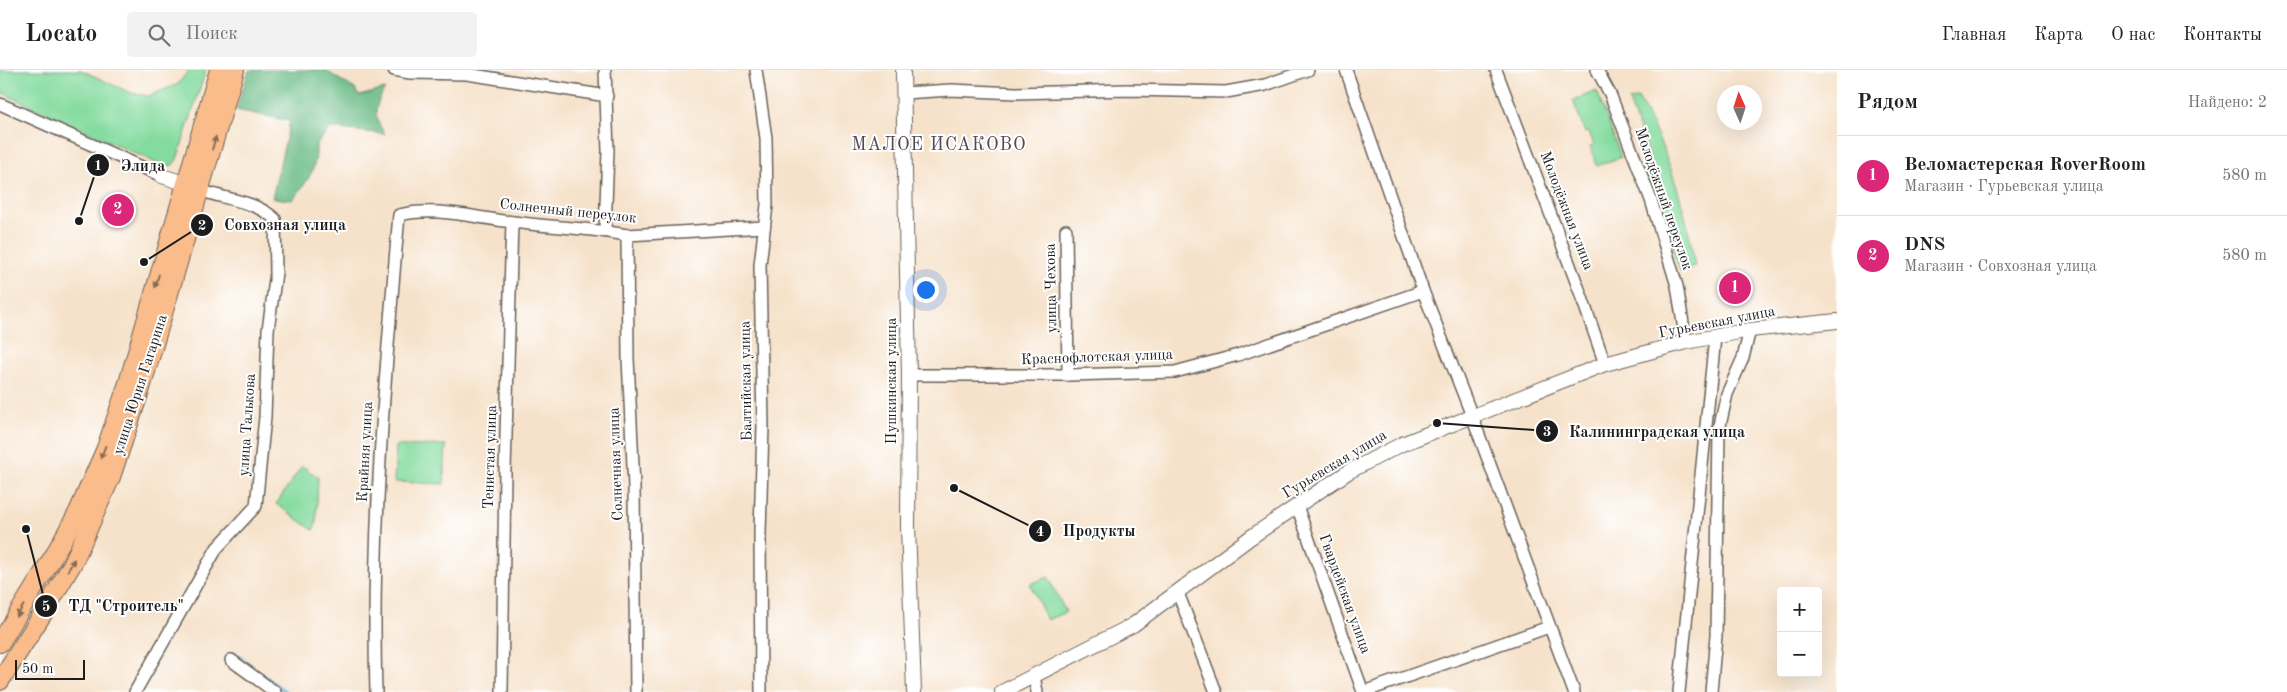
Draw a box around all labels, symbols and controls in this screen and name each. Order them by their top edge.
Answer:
search box [127,12,477,57]
icon: search [145,21,173,49]
text: Locato [25,23,97,47]
text: Поиск [185,25,238,44]
text: Главная [1942,26,2006,44]
text: Карта [2034,26,2083,44]
text: О нас [2111,26,2155,44]
text: Контакты [2183,26,2262,44]
north arrow [1717,85,1762,130]
text: Рядом [1857,92,1918,113]
text: Найдено: 2 [2188,95,2267,111]
street label: Молодёжный переулок [1632,126,1695,273]
one-way arrow [211,136,219,151]
district label: МАЛОЕ ИСАКОВО [851,136,1027,154]
callout: Элида [86,150,175,181]
street label: Молодёжная улица [1536,150,1596,273]
text: Веломастерская RoverRoom [1904,156,2146,175]
text: 1 [94,159,102,174]
text: Элида [121,159,165,175]
text: 1 [1868,168,1878,184]
text: 580 m [2222,168,2267,184]
text: Магазин · Гурьевская улица [1904,179,2104,195]
pin: 2 [102,191,134,229]
street label: Солнечный переулок [499,197,638,227]
callout: Совхозная улица [189,209,357,240]
text: Совхозная улица [224,218,346,234]
text: 2 [198,219,206,234]
text: DNS [1904,236,1945,255]
street label: улица Чехова [1044,242,1060,333]
text: 2 [1868,248,1878,264]
text: 580 m [2222,248,2267,264]
text: Магазин · Совхозная улица [1904,259,2097,275]
pin: 1 [1719,269,1751,307]
one-way arrow [153,273,161,288]
your location [913,277,939,303]
street label: Гурьевская улица [1657,304,1777,342]
street label: улица Юрия Гагарина [111,312,171,457]
street label: Пушкинская улица [885,317,900,444]
street label: Балтийская улица [738,320,756,441]
street label: Краснофлотская улица [1021,348,1174,368]
street label: улица Талькова [237,372,259,477]
street label: Крайняя улица [356,401,376,503]
street label: Тенистая улица [482,404,500,509]
street label: Солнечная улица [608,406,626,521]
callout: Калининградская улица [1534,415,1756,446]
text: 3 [1543,425,1551,440]
text: Калининградская улица [1569,425,1745,441]
street label: Гурьевская улица [1280,428,1390,502]
one-way arrow [99,445,107,459]
callout: Продукты [1028,515,1145,546]
text: Продукты [1063,524,1135,540]
text: 4 [1036,525,1044,540]
street label: Гвардейская улица [1315,532,1373,656]
one-way arrow [67,558,75,573]
map controls [1777,587,1822,677]
button: + [1777,587,1822,632]
callout: ТД "Строитель" [33,590,194,621]
text: ТД "Строитель" [68,599,184,615]
text: 5 [42,600,50,615]
one-way arrow [15,605,24,618]
button: − [1777,632,1822,677]
scale bar [15,657,85,680]
text: 50 m [22,662,53,676]

